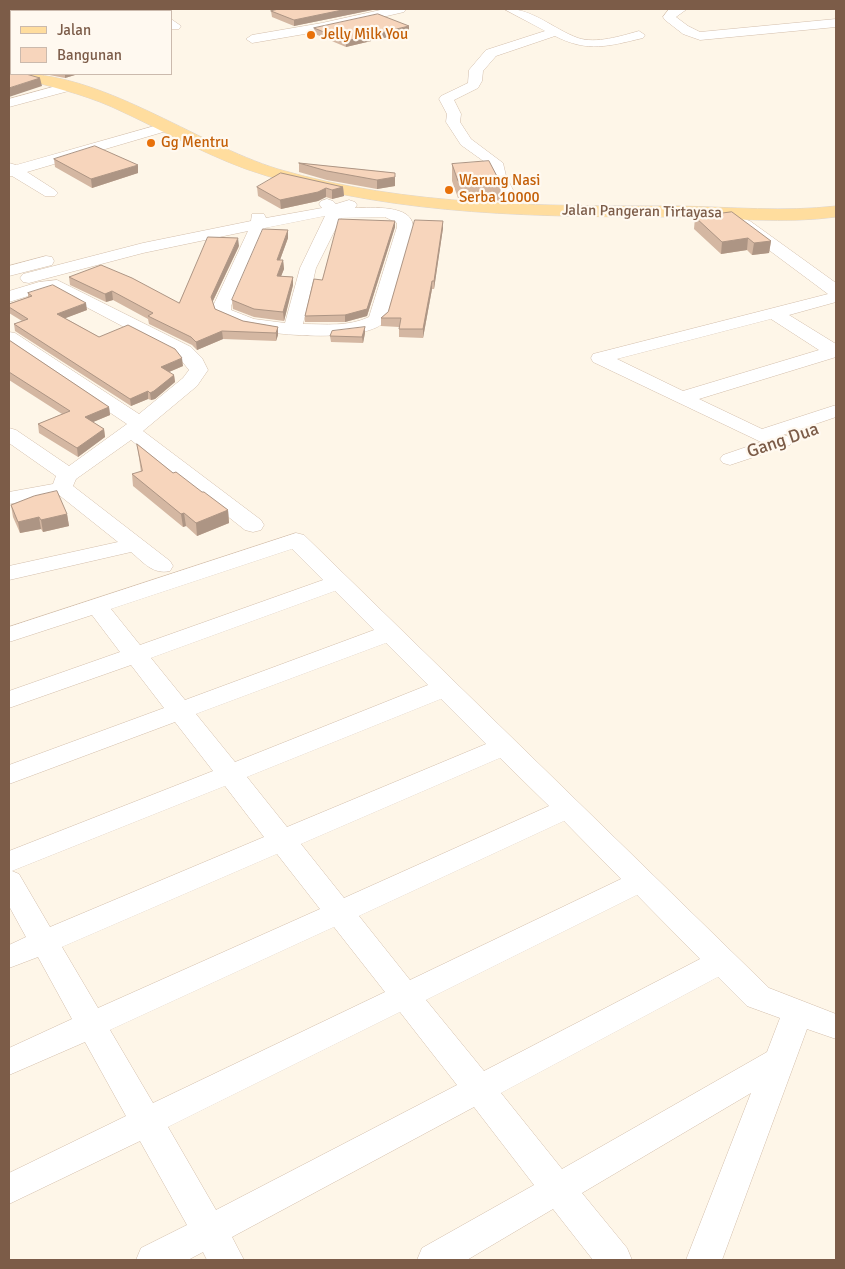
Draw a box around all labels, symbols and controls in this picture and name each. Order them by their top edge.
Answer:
legend [10,10,172,75]
text: Jalan [57,21,91,39]
place label: Jelly Milk You [321,26,408,44]
marker: Jelly Milk You [305,29,317,41]
text: Bangunan [57,46,122,64]
place label: Gg Mentru [161,134,229,152]
marker: Gg Mentru [145,137,157,149]
place label: Warung Nasi Serba 10000 [459,172,540,207]
marker: Warung Nasi Serba 10000 [443,184,455,196]
street label: Jalan Pangeran Tirtayasa [562,202,722,222]
street label: Gang Dua [744,419,822,463]

